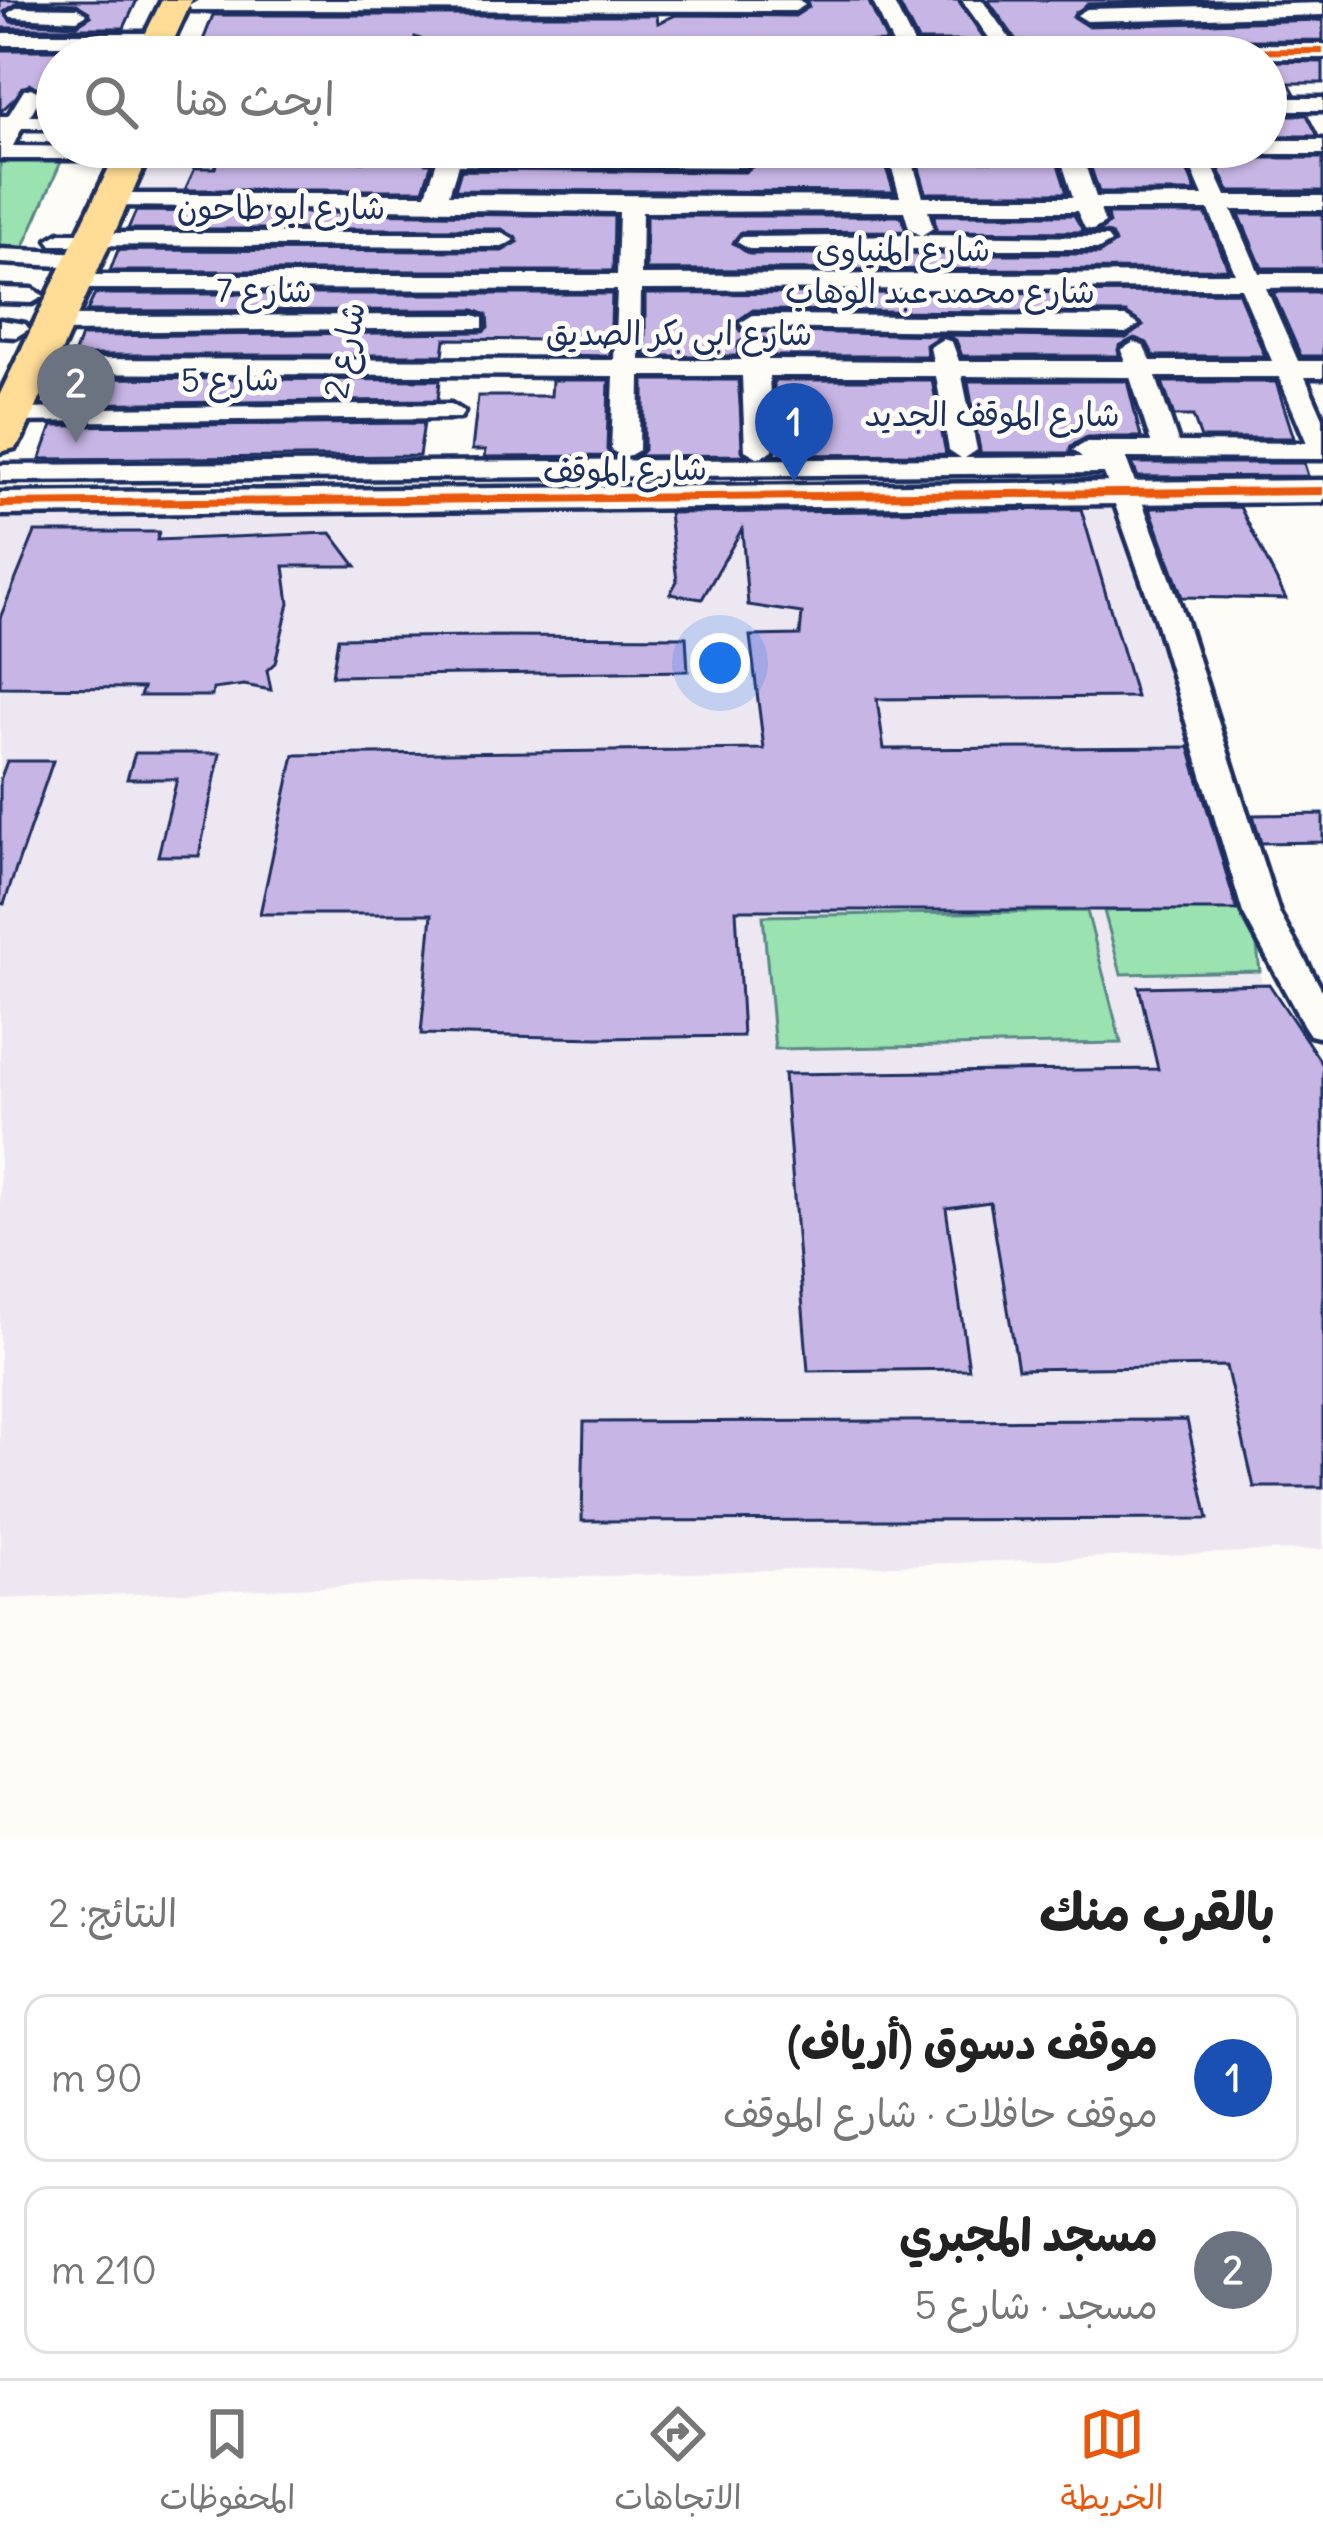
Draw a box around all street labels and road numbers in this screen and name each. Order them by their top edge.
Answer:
street label: شارع ابو طاحون [177,186,385,231]
street label: شارع المنياوى [816,228,990,273]
street label: شارع 7 [216,269,312,314]
street label: شارع محمد عبد الوهاب [785,270,1095,315]
street label: شارع 2 [314,298,377,402]
street label: شارع ابى بكر الصديق [546,312,812,357]
street label: شارع 5 [181,357,280,404]
street label: شارع الموقف الجديد [864,393,1120,438]
street label: شارع الموقف [542,447,708,494]

